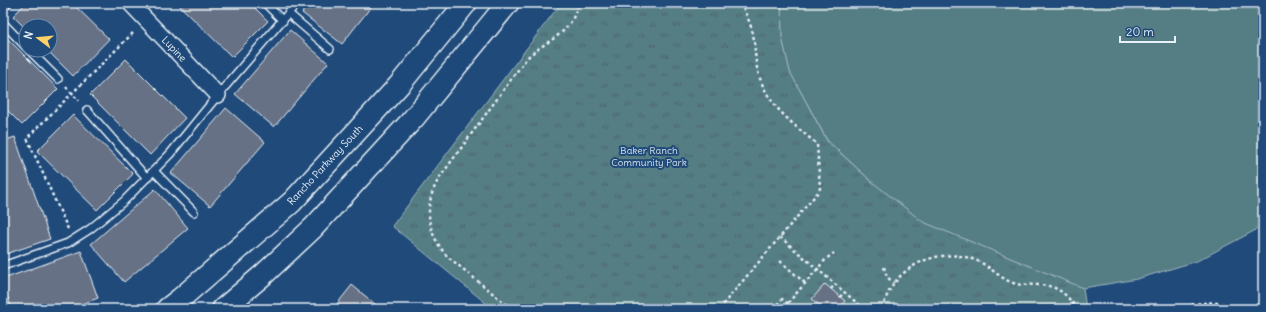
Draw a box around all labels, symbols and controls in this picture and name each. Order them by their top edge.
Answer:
north arrow [18,18,58,58]
scale bar [1120,18,1175,44]
text: 20 m [1126,24,1154,39]
text: N [21,30,36,41]
street label: Lupine [159,34,189,64]
street label: Rancho Parkway South [284,122,366,208]
park label: Baker Ranch Community Park [611,144,687,169]

